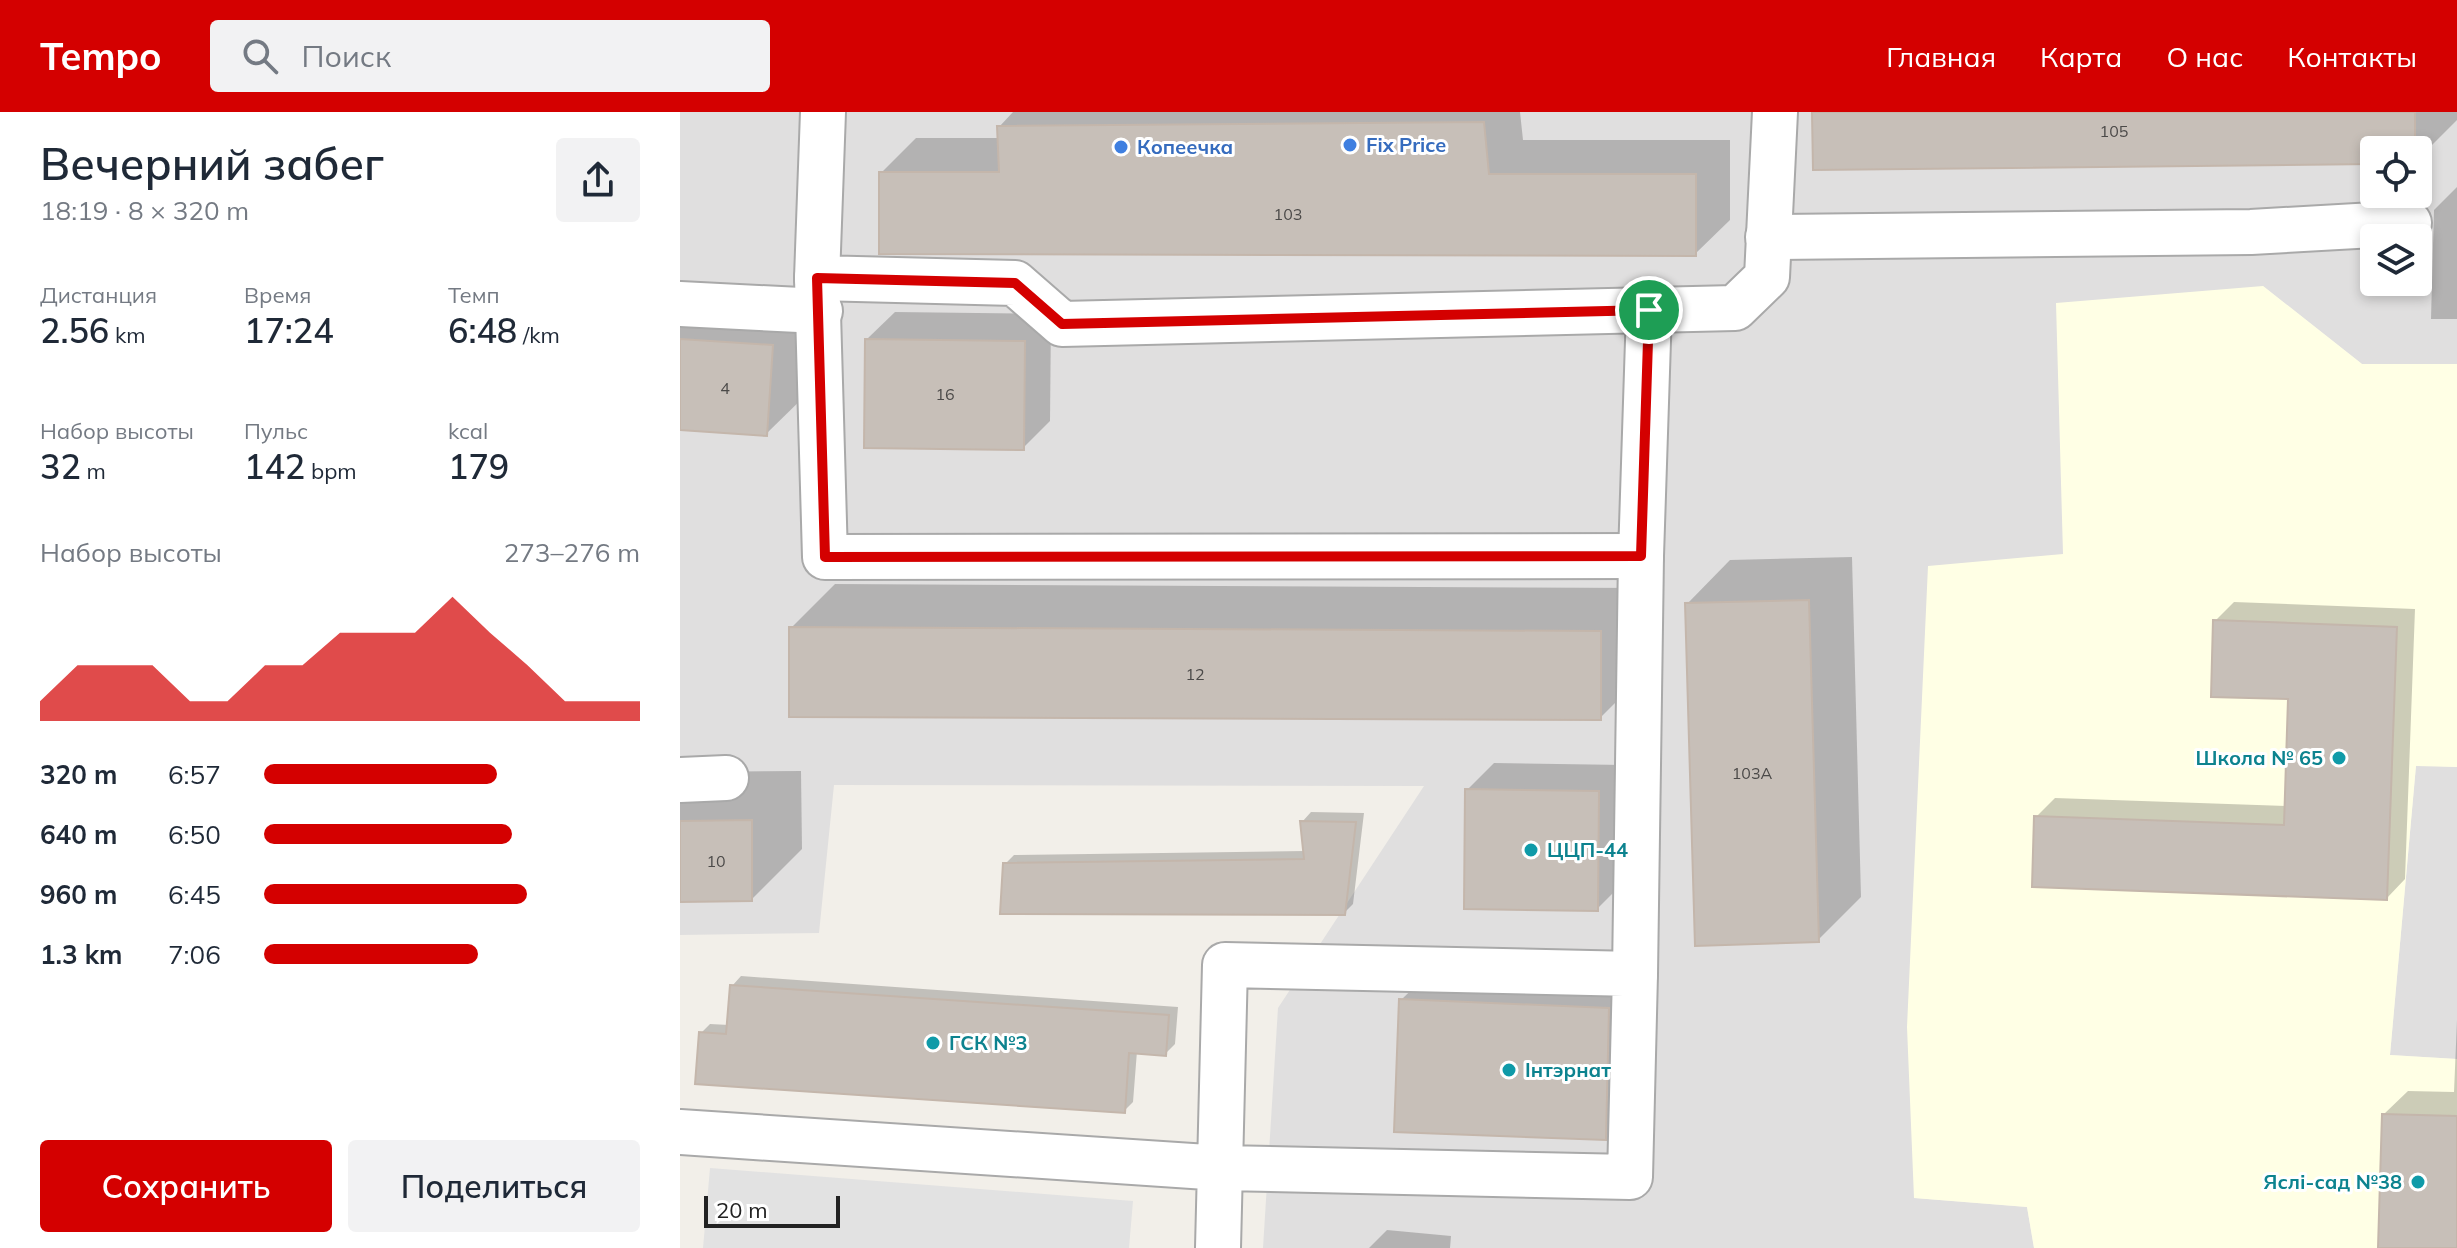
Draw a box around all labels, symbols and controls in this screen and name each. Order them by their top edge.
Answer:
search box [210,20,770,92]
text: Tempo [40,32,162,80]
icon: search [238,34,282,78]
text: Поиск [302,37,391,75]
text: Главная [1886,39,1996,74]
text: Карта [2040,39,2122,74]
text: О нас [2166,39,2243,74]
text: Контакты [2287,39,2417,74]
house number: 105 [2100,121,2128,141]
place label: Fix Price [1366,132,1446,157]
place label: Копеечка [1137,134,1233,159]
text: Вечерний забег [40,136,384,191]
marker: Fix Price [1341,136,1359,154]
map controls [2360,136,2432,296]
button: locate [2360,136,2432,208]
button: share [556,138,640,222]
marker: Копеечка [1112,138,1130,156]
text: 18:19 · 8 × 320 m [40,194,249,227]
house number: 103 [1274,204,1302,224]
button: layers [2360,224,2432,296]
pin [1615,276,1683,344]
text: Дистанция [40,281,157,309]
text: Время [244,281,311,309]
text: Темп [448,281,500,309]
icon: arrive [1627,288,1671,332]
text: 2.56 [40,309,109,352]
text: 17:24 [244,309,334,352]
text: 6:48 [448,309,517,352]
text: km [109,321,146,349]
text: /km [517,321,560,349]
house number: 4 [720,378,730,398]
house number: 16 [935,384,955,404]
text: Набор высоты [40,417,194,445]
text: Пульс [244,417,308,445]
text: kcal [448,417,488,445]
text: 32 [40,445,81,488]
text: 142 [244,445,305,488]
text: 179 [448,445,509,488]
text: m [81,457,106,485]
text: bpm [305,457,357,485]
text: Набор высоты [40,536,222,569]
text: 273–276 m [504,536,640,569]
house number: 12 [1185,664,1205,684]
place label: Школа № 65 [2196,745,2323,770]
marker: Школа № 65 [2330,749,2348,767]
text: 320 m [40,758,117,791]
text: 6:57 [168,758,221,791]
house number: 103А [1732,763,1773,783]
text: 640 m [40,818,117,851]
text: 6:50 [168,818,221,851]
place label: ЦЦП-44 [1547,837,1628,862]
marker: ЦЦП-44 [1522,841,1540,859]
house number: 10 [706,851,726,871]
text: 960 m [40,878,117,911]
text: 6:45 [168,878,221,911]
text: 1.3 km [40,938,123,971]
text: 7:06 [168,938,221,971]
place label: ГСК №3 [949,1030,1028,1055]
marker: ГСК №3 [924,1034,942,1052]
place label: Інтэрнат [1525,1057,1611,1082]
marker: Інтэрнат [1500,1061,1518,1079]
button: Сохранить [40,1140,332,1232]
button: Поделиться [348,1140,640,1232]
place label: Яслі-сад №38 [2263,1169,2402,1194]
marker: Яслі-сад №38 [2409,1173,2427,1191]
scale bar [704,1192,840,1228]
text: 20 m [716,1196,767,1224]

